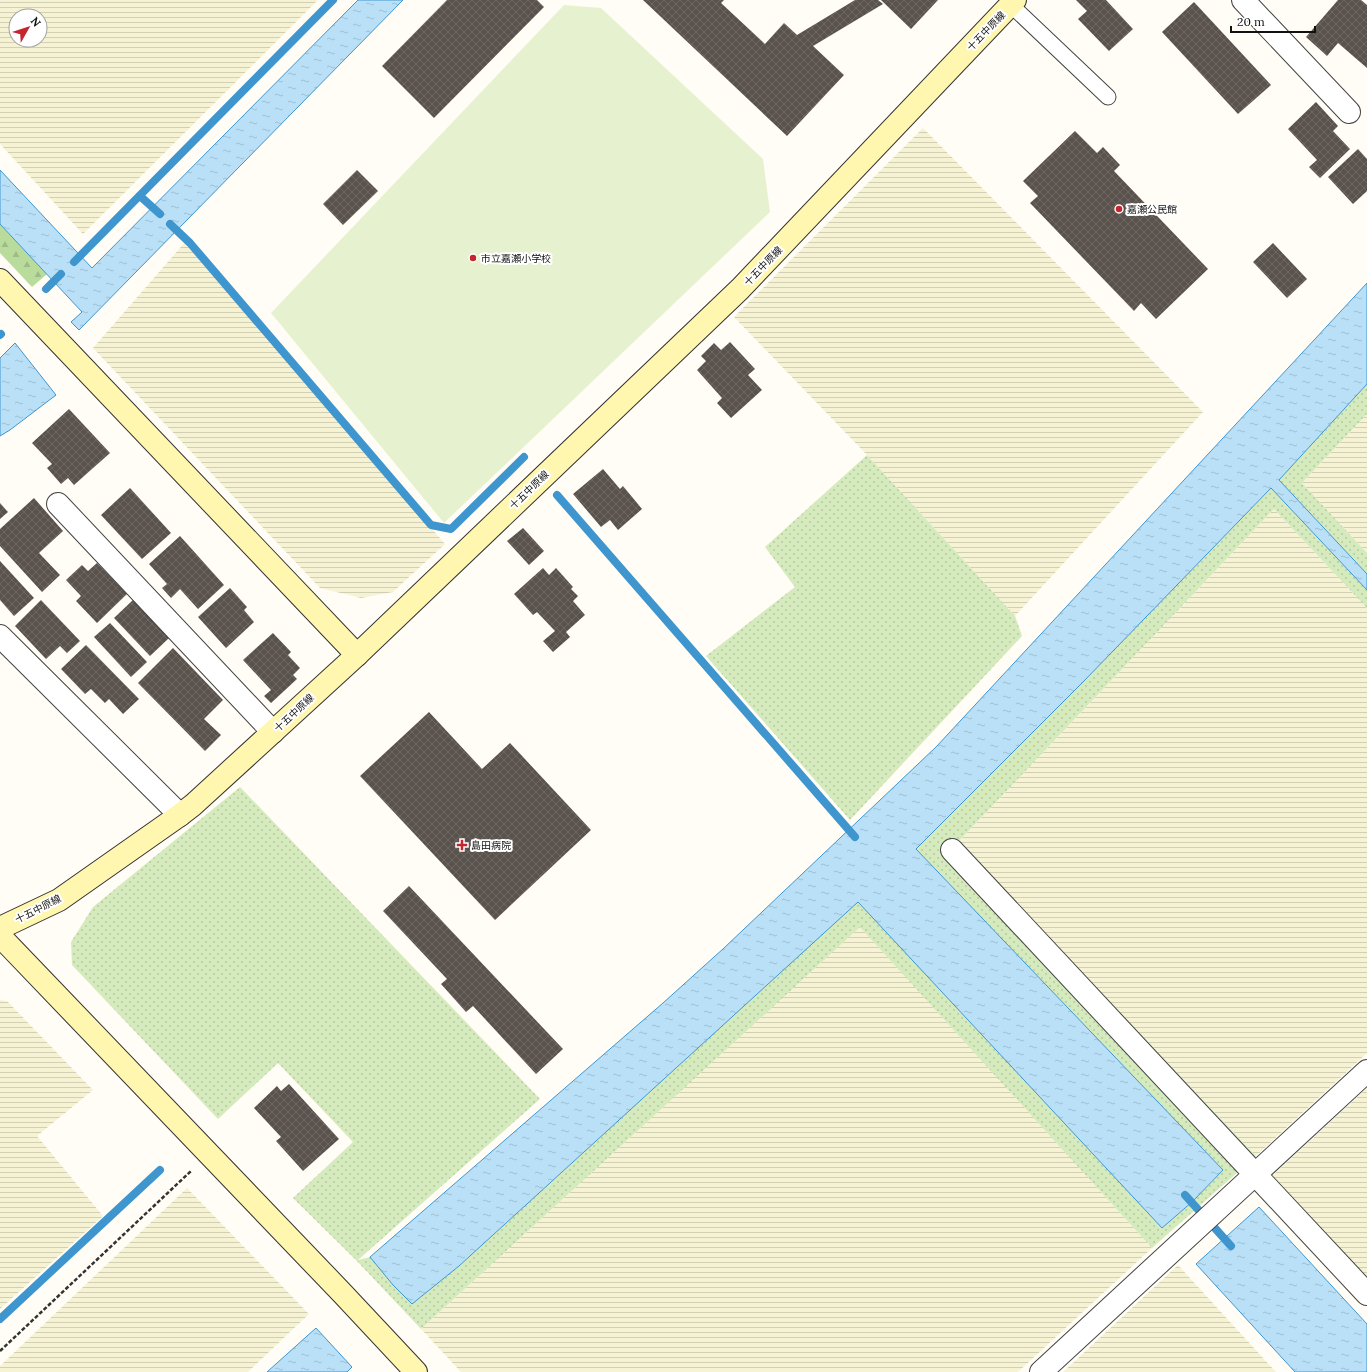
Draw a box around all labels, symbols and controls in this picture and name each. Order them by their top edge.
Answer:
north arrow [8,8,48,48]
scale bar [1231,8,1315,34]
street label: 十五中原線 [964,9,1008,53]
text: N [28,14,44,30]
text: 20 m [1237,14,1265,29]
place label: 嘉瀬公民館 [1127,203,1177,216]
marker: 嘉瀬公民館 [1114,204,1124,214]
street label: 十五中原線 [741,244,785,288]
place label: 市立嘉瀬小学校 [481,252,551,265]
marker: 市立嘉瀬小学校 [468,253,478,263]
street label: 十五中原線 [507,468,551,512]
street label: 十五中原線 [271,691,317,735]
marker: 島田病院 [456,839,468,851]
place label: 島田病院 [471,839,511,852]
street label: 十五中原線 [13,892,63,926]

